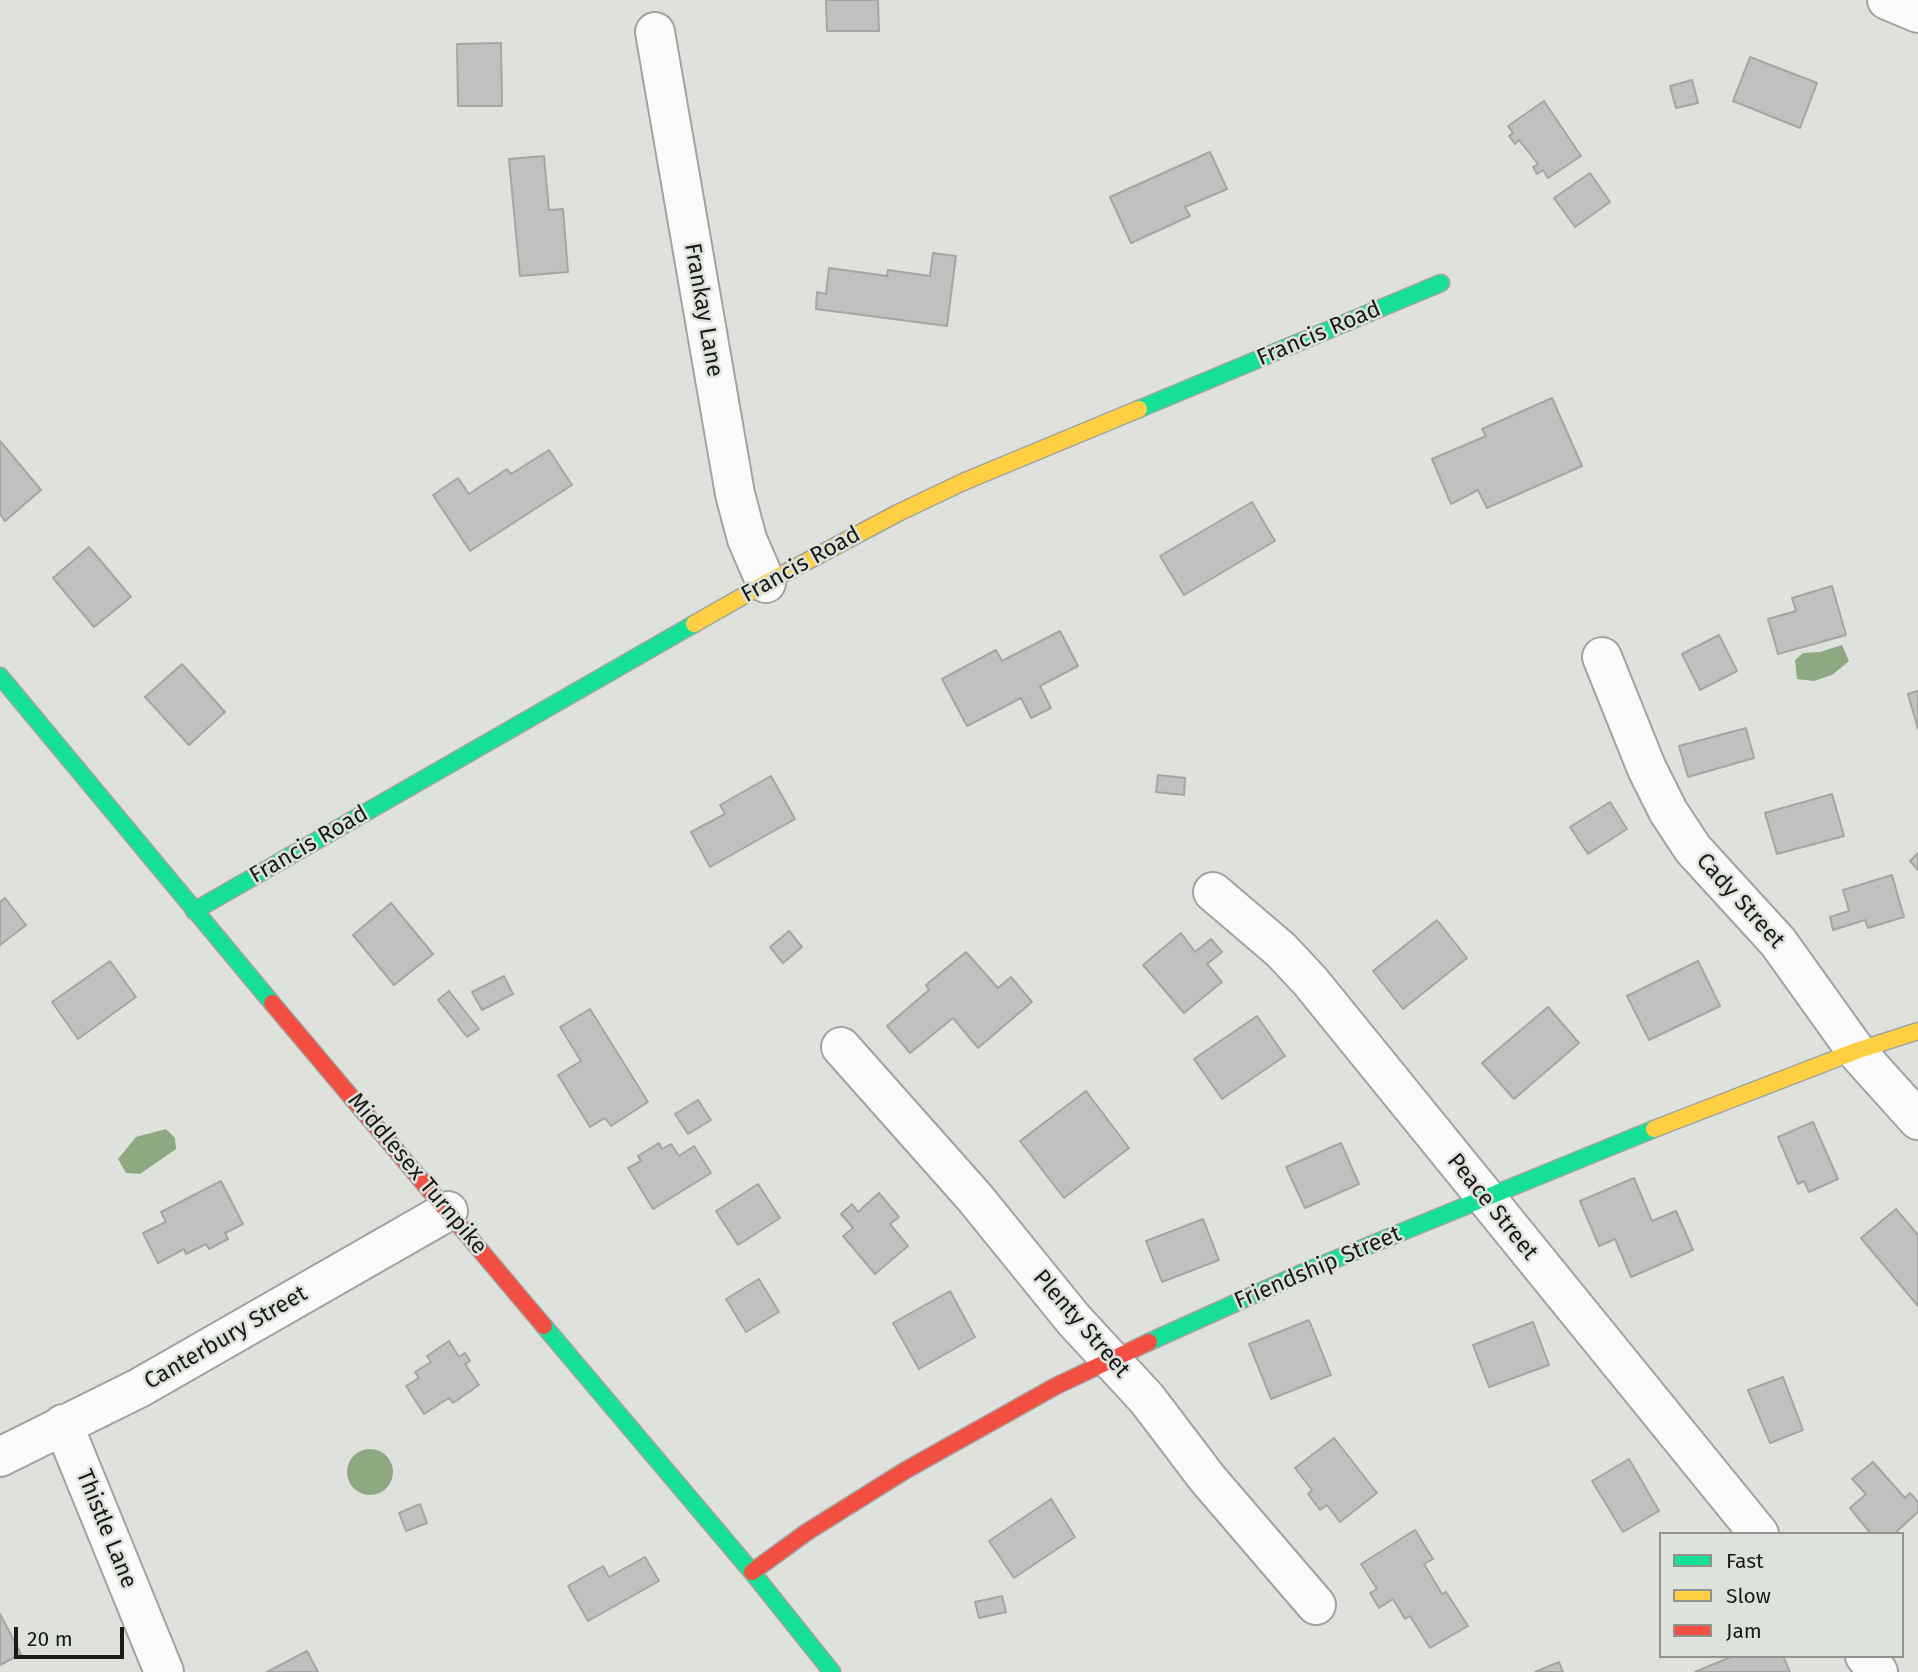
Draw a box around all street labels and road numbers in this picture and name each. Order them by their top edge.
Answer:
street label: Frankay Lane [678,241,728,379]
street label: Francis Road [1253,296,1385,372]
street label: Francis Road [737,521,865,609]
street label: Francis Road [245,800,373,890]
street label: Cady Street [1690,848,1790,954]
street label: Middlesex Turnpike [341,1088,493,1260]
street label: Peace Street [1441,1148,1543,1266]
street label: Friendship Street [1230,1220,1406,1316]
street label: Plenty Street [1027,1264,1135,1384]
street label: Canterbury Street [140,1280,312,1396]
street label: Thistle Lane [70,1466,142,1592]

